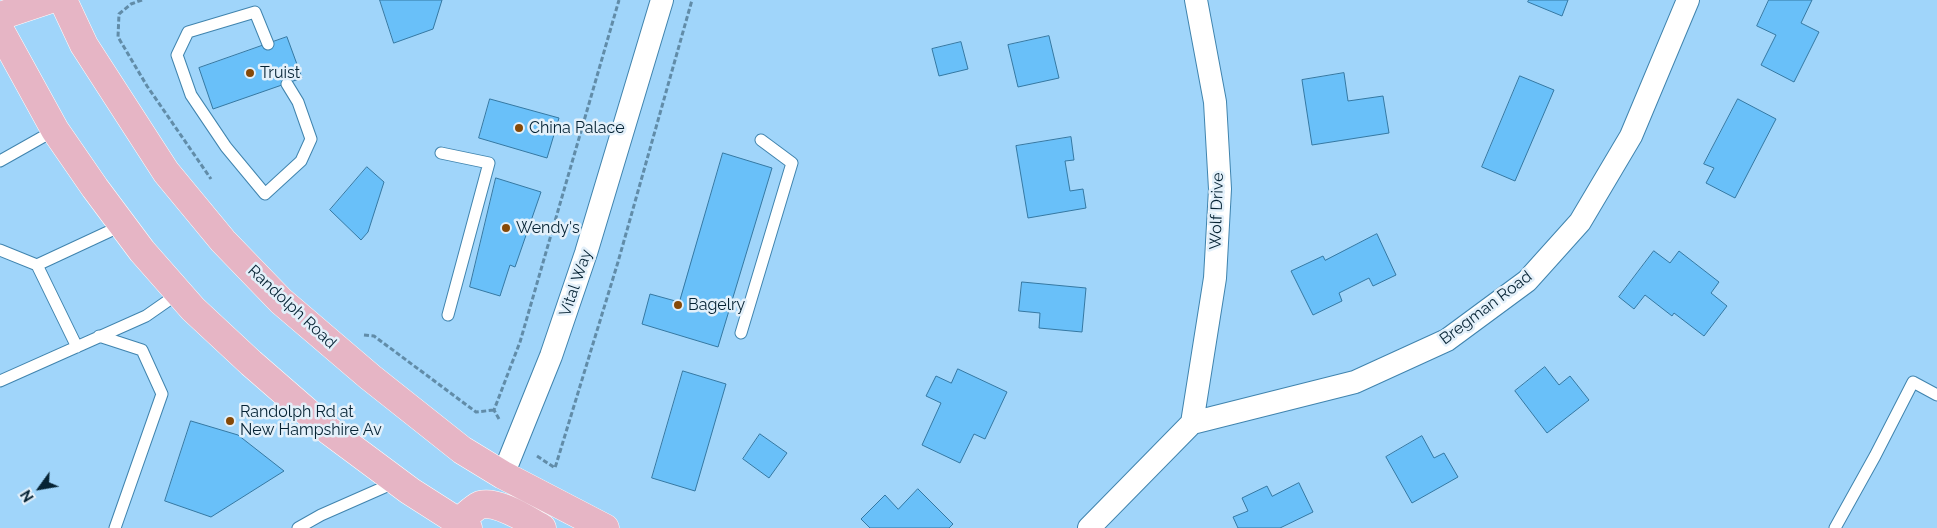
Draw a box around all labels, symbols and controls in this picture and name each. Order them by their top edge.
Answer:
place label: Truist [260,63,300,83]
marker: Truist [244,67,256,79]
place label: China Palace [529,118,625,138]
marker: China Palace [513,122,525,134]
street label: Wolf Drive [1206,172,1228,250]
place label: Wendy's [516,218,580,238]
marker: Wendy's [500,222,512,234]
street label: Vital Way [556,247,596,319]
street label: Randolph Road [244,261,340,353]
street label: Bregman Road [1436,267,1536,349]
place label: Bagelry [688,295,745,315]
marker: Bagelry [672,299,684,311]
place label: Randolph Rd at New Hampshire Av [240,402,382,440]
marker: Randolph Rd at New Hampshire Av [224,415,236,427]
north arrow [15,463,65,513]
text: N [18,487,37,505]

